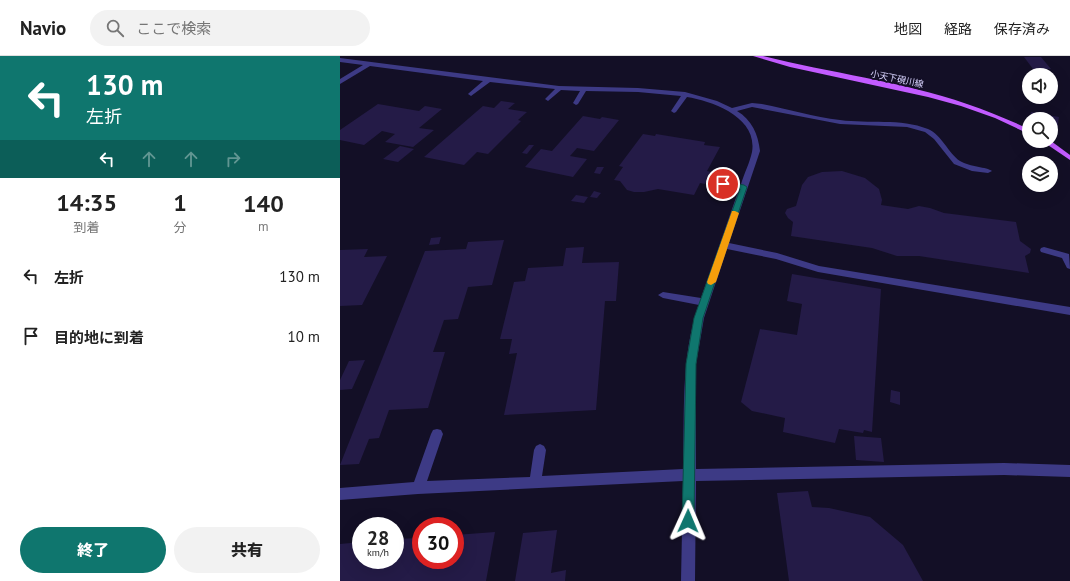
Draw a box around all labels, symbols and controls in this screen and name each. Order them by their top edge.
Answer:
search box [90,10,370,46]
text: Navio [20,16,66,40]
icon: search [104,17,126,39]
text: ここで検索 [136,19,211,38]
text: 地図 [894,20,922,38]
text: 経路 [944,20,972,38]
text: 保存済み [994,20,1050,38]
text: 130 m [86,66,163,103]
street label: 小天下硯川線 [870,68,926,90]
map controls [1022,68,1058,192]
button: sound [1022,68,1058,104]
icon: left [20,72,72,124]
text: 左折 [86,105,122,128]
button: search [1022,112,1058,148]
icon: left [96,148,118,170]
icon: ahead [138,148,160,170]
icon: ahead [180,148,202,170]
icon: right [222,148,244,170]
button: layers [1022,156,1058,192]
pin [706,167,740,201]
icon: arrive [712,173,734,195]
text: 14:35 [56,187,117,218]
text: 1 [173,187,187,218]
text: 140 [243,188,284,219]
text: m [258,218,269,235]
text: 到着 [74,219,100,236]
text: 分 [174,219,187,236]
icon: left [20,265,42,287]
text: 130 m [279,267,320,286]
text: 左折 [54,268,84,287]
icon: arrive [20,325,42,347]
text: 10 m [287,327,320,346]
text: 目的地に到着 [54,328,144,347]
position arrow [667,500,709,542]
speed limit sign: 30 [412,517,464,569]
text: 28 [367,525,389,551]
button: 終了 [20,527,166,573]
button: 共有 [174,527,320,573]
text: km/h [367,546,389,559]

